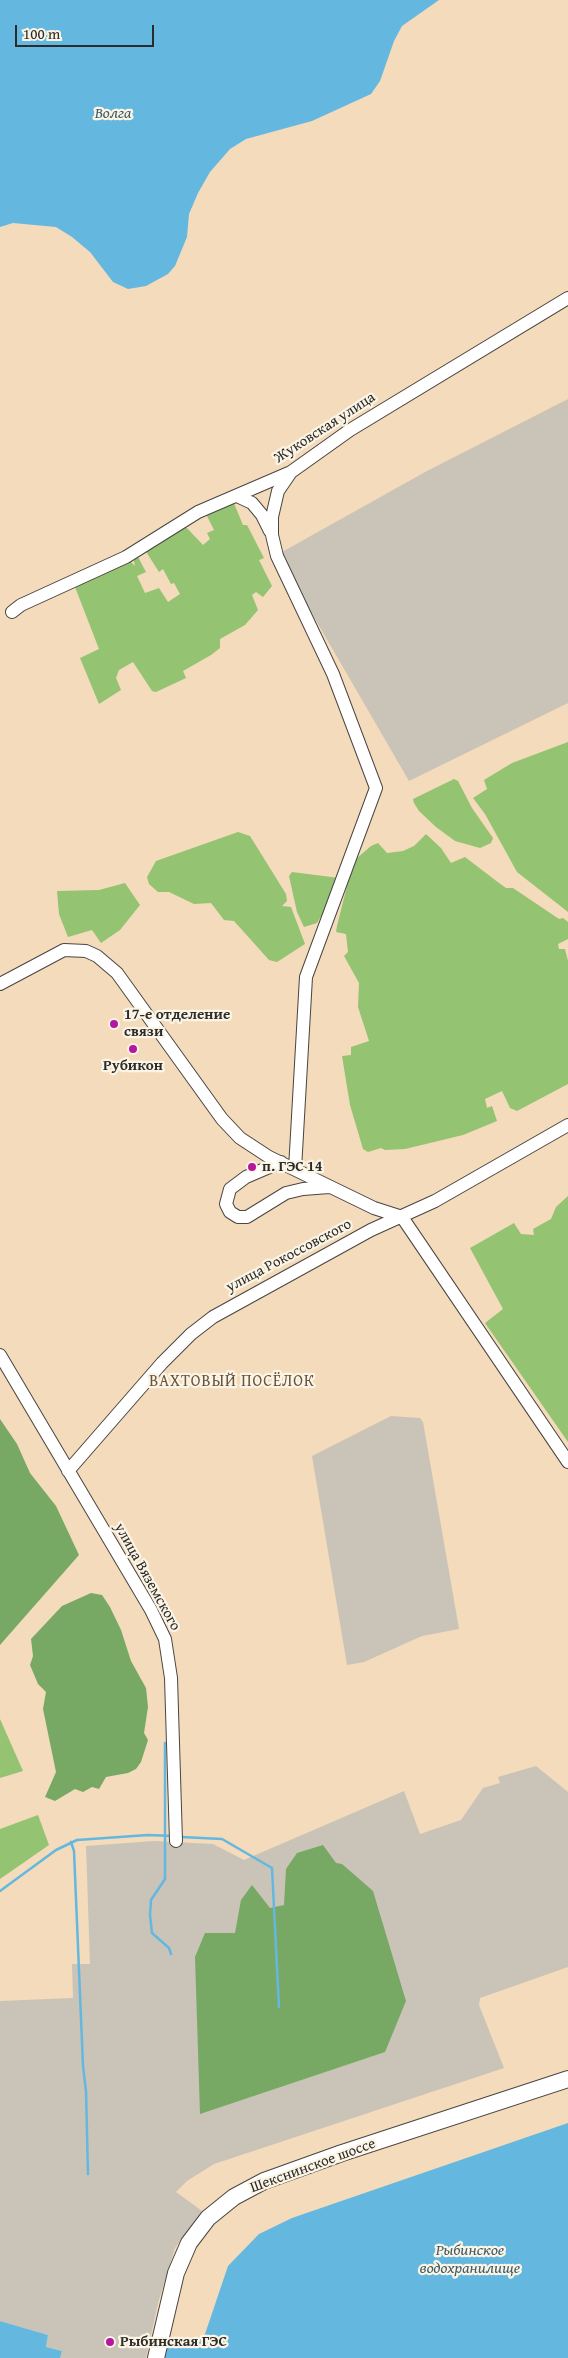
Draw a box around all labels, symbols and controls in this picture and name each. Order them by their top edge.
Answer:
scale bar [18,15,156,47]
text: 100 m [23,23,60,44]
water label: Волга [95,104,131,124]
street label: Жуковская улица [271,389,379,467]
place label: 17-е отделение связи [124,1006,230,1041]
marker: 17-е отделение связи [108,1018,120,1030]
marker: Рубикон [127,1043,139,1055]
place label: Рубикон [103,1057,163,1075]
place label: п. ГЭС 14 [262,1158,323,1176]
marker: п. ГЭС 14 [246,1161,258,1173]
street label: улица Рокоссовского [223,1215,355,1297]
district label: ВАХТОВЫЙ ПОСЁЛОК [147,1372,317,1392]
street label: улица Вяземского [110,1520,184,1634]
street label: Шекснинское шоссе [248,2135,378,2197]
water label: Рыбинское водохранилище [420,2241,520,2279]
place label: Рыбинская ГЭС [120,2333,227,2351]
marker: Рыбинская ГЭС [104,2336,116,2348]

